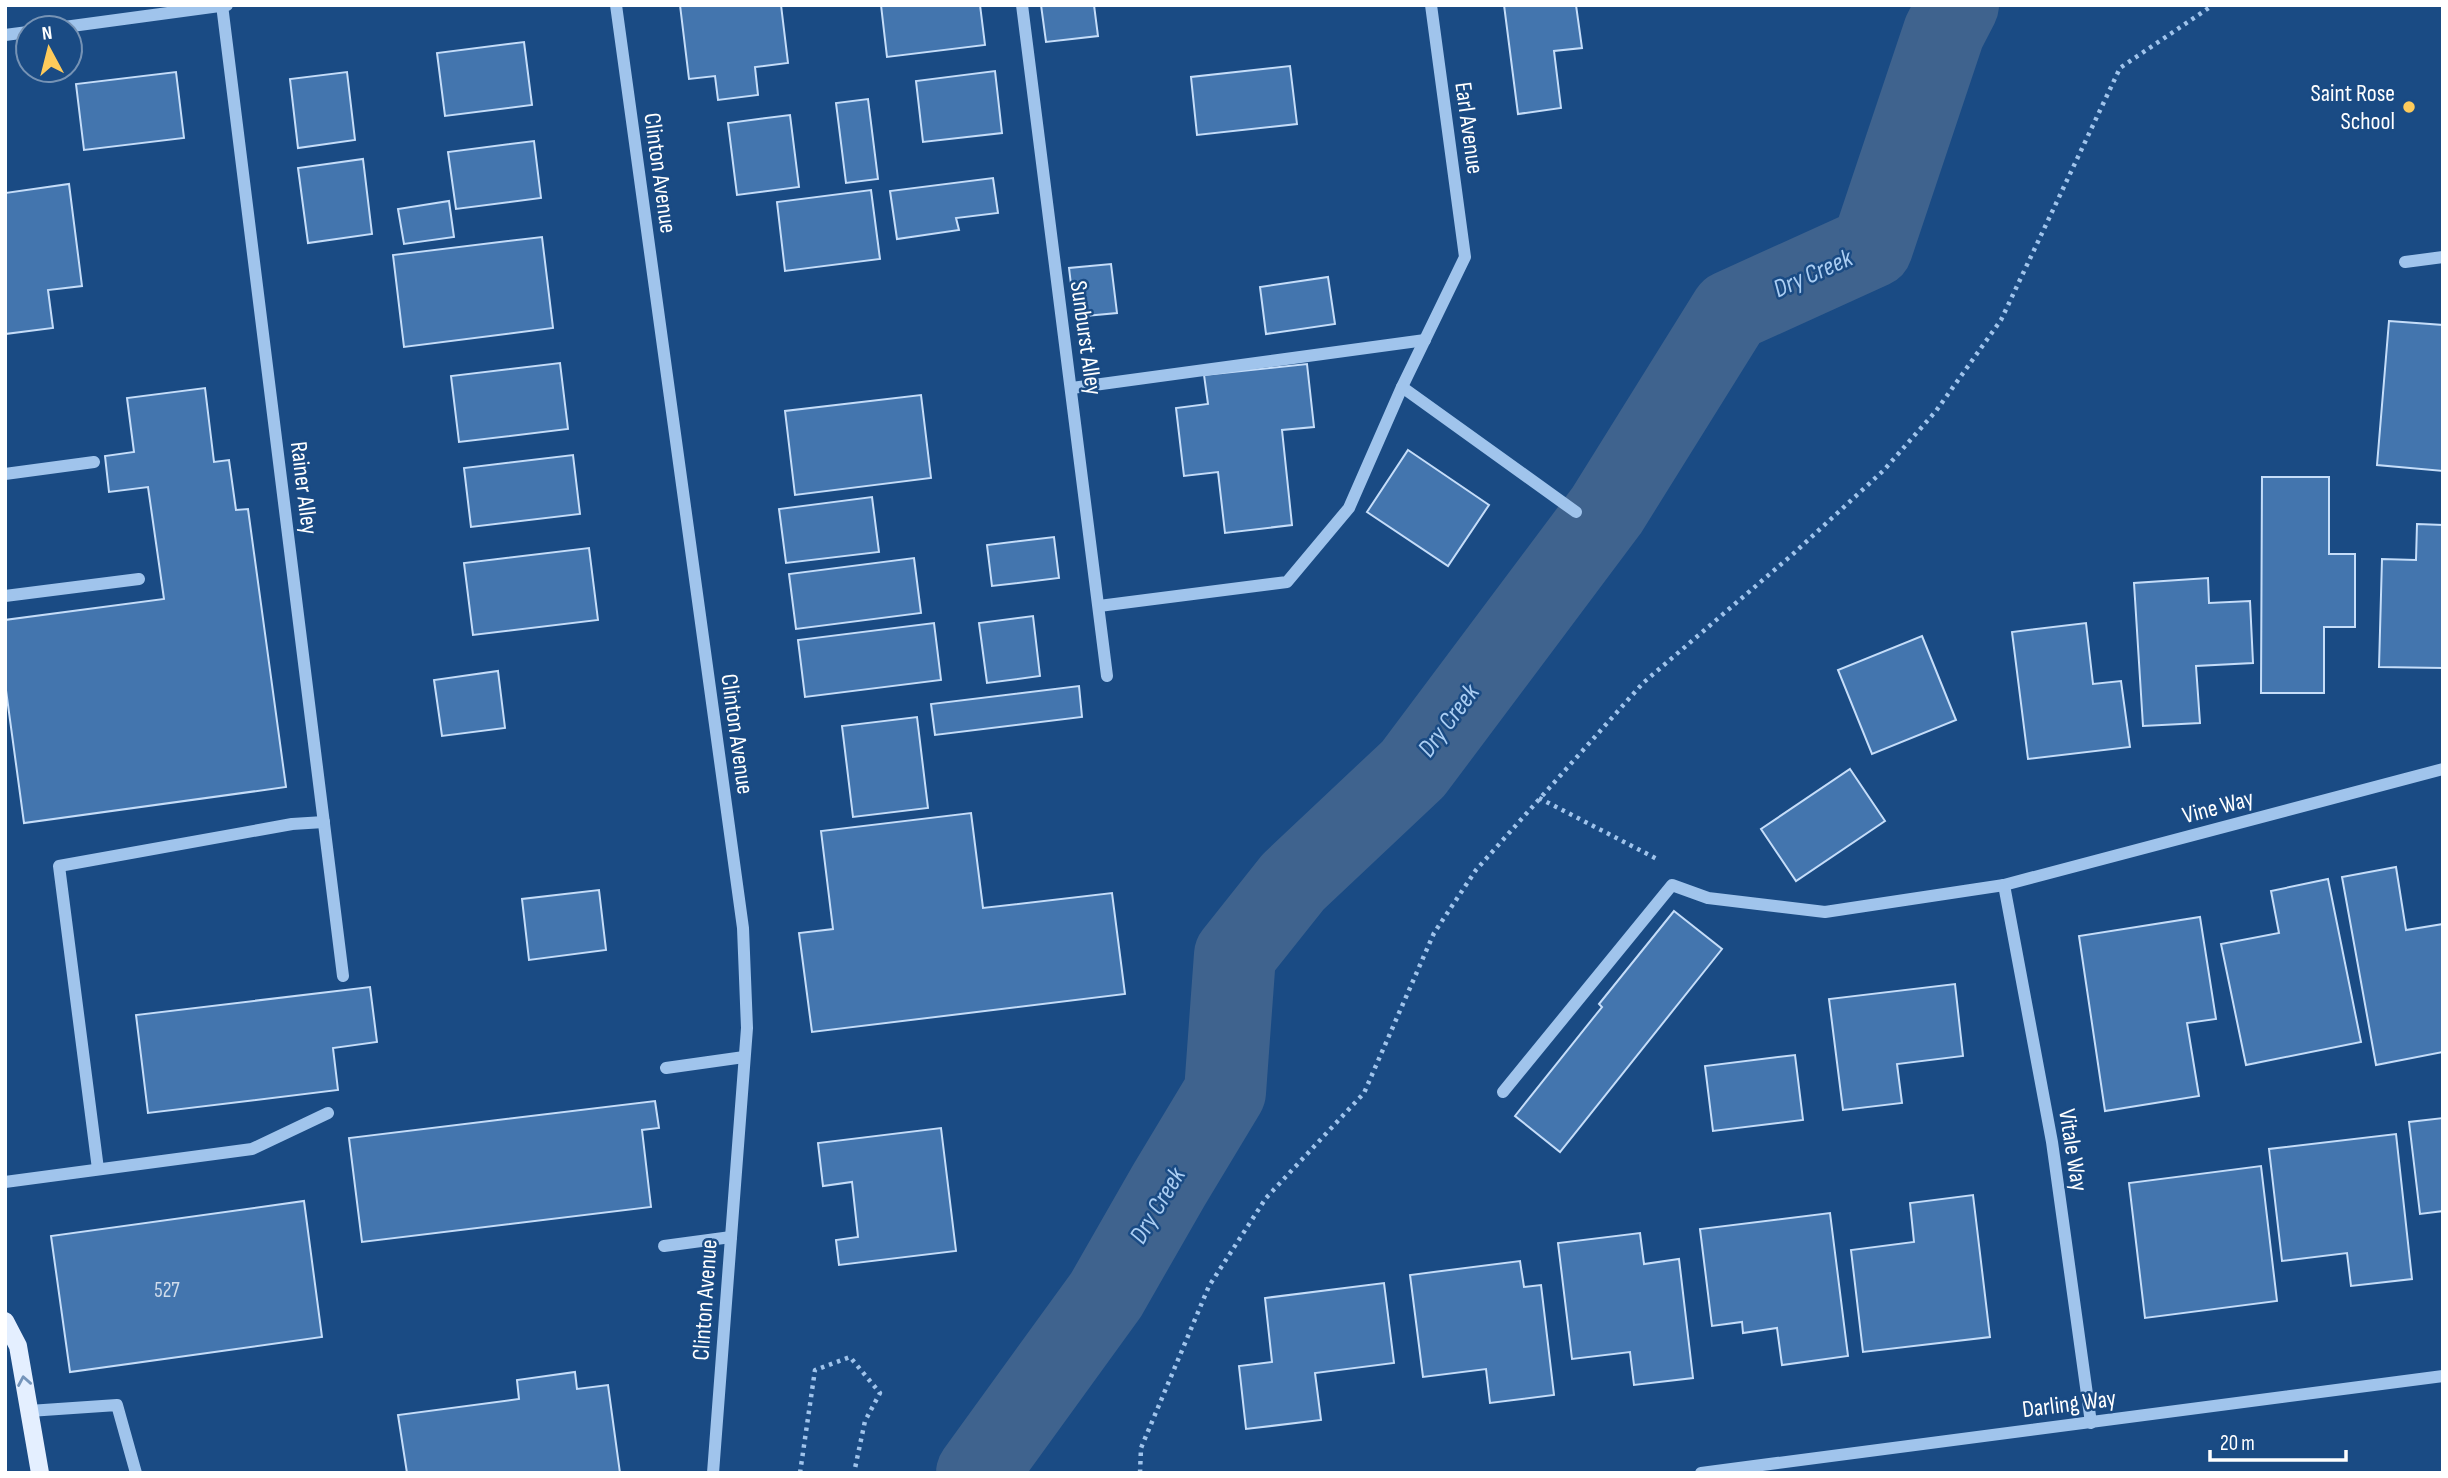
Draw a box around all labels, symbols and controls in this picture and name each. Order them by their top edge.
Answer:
north arrow [14,14,84,84]
text: N [41,22,54,46]
place label: Saint Rose School [2310,79,2395,136]
street label: Earl Avenue [1448,80,1490,176]
marker: Saint Rose School [2401,99,2417,115]
street label: Clinton Avenue [637,111,683,235]
water label: Dry Creek [1769,242,1858,305]
street label: Sunburst Alley [1064,279,1108,397]
street label: Rainer Alley [284,440,324,536]
street label: Clinton Avenue [714,672,760,796]
water label: Dry Creek [1412,677,1487,764]
street label: Vine Way [2179,784,2257,830]
street label: Vitale Way [2052,1107,2094,1193]
water label: Dry Creek [1123,1161,1193,1250]
street label: Clinton Avenue [686,1238,724,1362]
house number: 527 [154,1278,180,1303]
one-way arrow [17,1375,32,1387]
street label: Darling Way [2020,1384,2118,1424]
scale bar [2210,1418,2346,1462]
text: 20 m [2220,1431,2255,1456]

